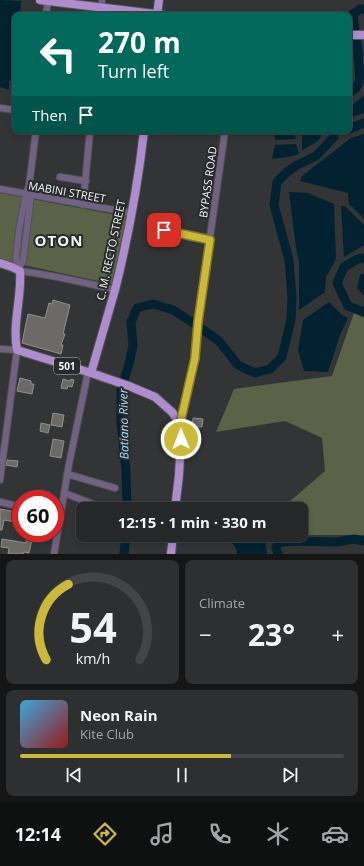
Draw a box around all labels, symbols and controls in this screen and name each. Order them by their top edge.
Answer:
text: 270 m [98,23,181,61]
icon: left [32,28,84,80]
text: Turn left [98,59,169,83]
icon: arrive [75,104,97,126]
text: Then [32,105,67,125]
street label: BYPASS ROAD [195,145,220,219]
street label: MABINI STREET [27,177,107,206]
street label: C. M. RECTO STREET [92,198,129,302]
pin [147,213,181,247]
icon: arrive [153,219,175,241]
district label: OTON [35,230,83,250]
road number: 501 [54,358,80,374]
water label: Batiano River [114,387,133,459]
position arrow [160,418,202,460]
speed limit sign: 60 [12,490,64,542]
text: 12:15 · 1 min · 330 m [118,512,266,532]
text: Climate [199,594,245,612]
text: 54 [69,599,116,655]
text: 23° [248,614,295,655]
text: − [199,619,212,649]
text: + [331,619,344,649]
text: km/h [75,649,110,668]
text: Neon Rain [80,705,158,725]
text: Kite Club [80,725,134,743]
icon: previous [63,764,85,786]
icon: pause [171,764,193,786]
icon: next [279,764,301,786]
icon: directions [91,820,119,848]
icon: music [148,820,176,848]
icon: phone [206,820,234,848]
icon: climate [264,820,292,848]
icon: car [321,820,349,848]
text: 12:14 [15,822,61,846]

